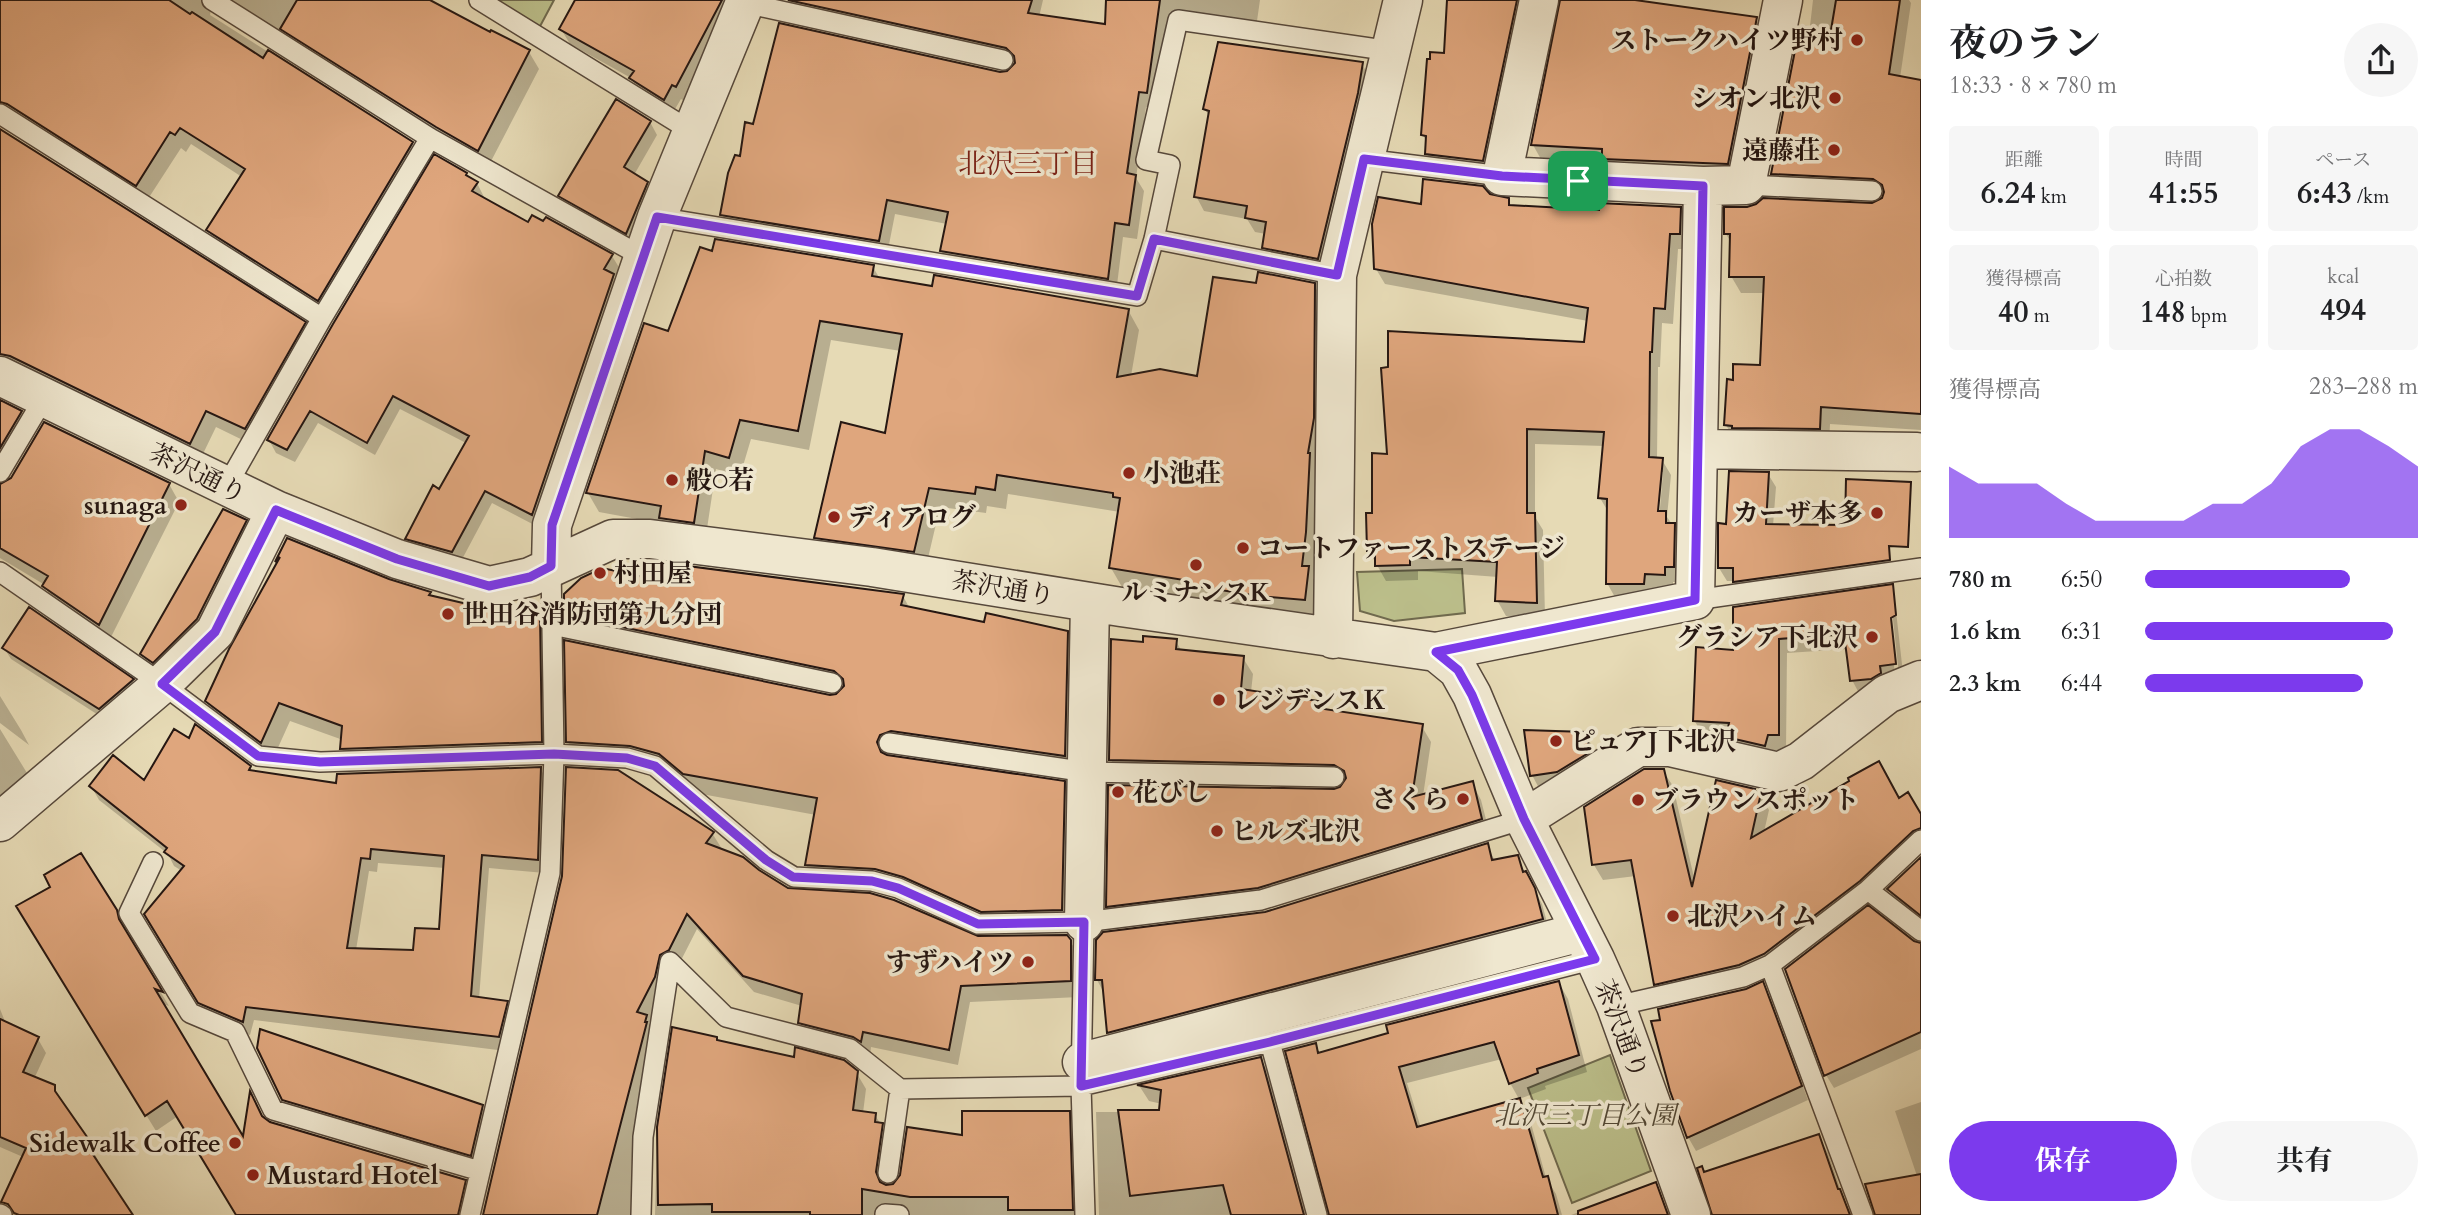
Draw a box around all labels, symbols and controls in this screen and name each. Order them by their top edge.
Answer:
text: 夜のラン [1949,18,2101,70]
place label: ストークハイツ野村 [1611,23,1843,58]
button: share [2344,23,2418,97]
marker: ストークハイツ野村 [1849,32,1865,48]
text: 18:33 · 8 × 780 m [1949,70,2117,101]
place label: シオン北沢 [1691,81,1821,116]
marker: シオン北沢 [1827,90,1843,106]
place label: 遠藤荘 [1742,133,1820,168]
marker: 遠藤荘 [1826,142,1842,158]
district label: 北沢三丁目 [958,145,1098,183]
text: 距離 [2005,147,2043,173]
text: 時間 [2164,147,2203,173]
text: ペース [2315,147,2371,173]
pin [1548,151,1608,211]
icon: arrive [1559,162,1597,200]
text: 6.24 [1981,173,2036,214]
text: 41:55 [2148,173,2219,214]
text: 6:43 [2297,173,2352,214]
text: km [2036,184,2067,210]
text: /km [2352,184,2389,210]
text: kcal [2327,264,2359,290]
text: 獲得標高 [1986,266,2062,292]
text: 心拍数 [2155,266,2212,292]
text: 494 [2320,290,2366,331]
text: 40 [1998,292,2029,333]
text: 148 [2140,292,2186,333]
text: m [2029,303,2050,329]
text: bpm [2186,303,2227,329]
text: 283–288 m [2309,371,2418,402]
text: 獲得標高 [1949,374,2041,405]
street label: 茶沢通り [143,435,252,512]
place label: 小池荘 [1143,456,1221,491]
place label: 般○若 [686,463,754,498]
marker: 小池荘 [1121,465,1137,481]
marker: 般○若 [664,472,680,488]
place label: sunaga [84,488,167,523]
place label: カーザ本多 [1733,496,1863,531]
marker: sunaga [173,497,189,513]
place label: ディアログ [848,500,976,535]
marker: カーザ本多 [1869,505,1885,521]
marker: ディアログ [826,509,842,525]
place label: コートファーストステージ [1257,531,1565,566]
marker: コートファーストステージ [1235,540,1251,556]
place label: 村田屋 [614,556,692,591]
marker: ルミナンスK [1188,557,1204,573]
street label: 茶沢通り [949,563,1057,614]
text: 780 m [1949,564,2012,595]
text: 6:50 [2061,564,2102,595]
marker: 村田屋 [592,565,608,581]
place label: ルミナンスK [1122,575,1270,610]
place label: 世田谷消防団第九分団 [462,597,722,632]
marker: 世田谷消防団第九分団 [440,606,456,622]
text: 1.6 km [1949,616,2021,647]
text: 6:31 [2061,616,2102,647]
place label: グラシア下北沢 [1676,620,1858,655]
marker: グラシア下北沢 [1864,629,1880,645]
text: 2.3 km [1949,668,2021,699]
text: 6:44 [2061,668,2102,699]
place label: レジデンスＫ [1233,683,1387,718]
marker: レジデンスＫ [1211,692,1227,708]
place label: ピュアJ下北沢 [1570,724,1736,759]
marker: ピュアJ下北沢 [1548,733,1564,749]
place label: 花びし [1132,775,1210,810]
place label: さくら [1371,782,1449,817]
place label: ブラウンスポット [1652,783,1859,818]
marker: 花びし [1110,784,1126,800]
marker: さくら [1455,791,1471,807]
marker: ブラウンスポット [1630,792,1646,808]
place label: ヒルズ北沢 [1231,814,1360,849]
marker: ヒルズ北沢 [1209,823,1225,839]
place label: 北沢ハイム [1687,899,1817,934]
marker: 北沢ハイム [1665,908,1681,924]
place label: すずハイツ [886,945,1014,980]
marker: すずハイツ [1020,954,1036,970]
street label: 茶沢通り [1587,974,1657,1084]
park label: 北沢三丁目公園 [1494,1098,1680,1133]
button: 保存 [1949,1121,2177,1201]
button: 共有 [2191,1121,2418,1201]
place label: Sidewalk Coffee [29,1126,221,1161]
marker: Sidewalk Coffee [227,1135,243,1151]
place label: Mustard Hotel [267,1158,439,1193]
marker: Mustard Hotel [245,1167,261,1183]

